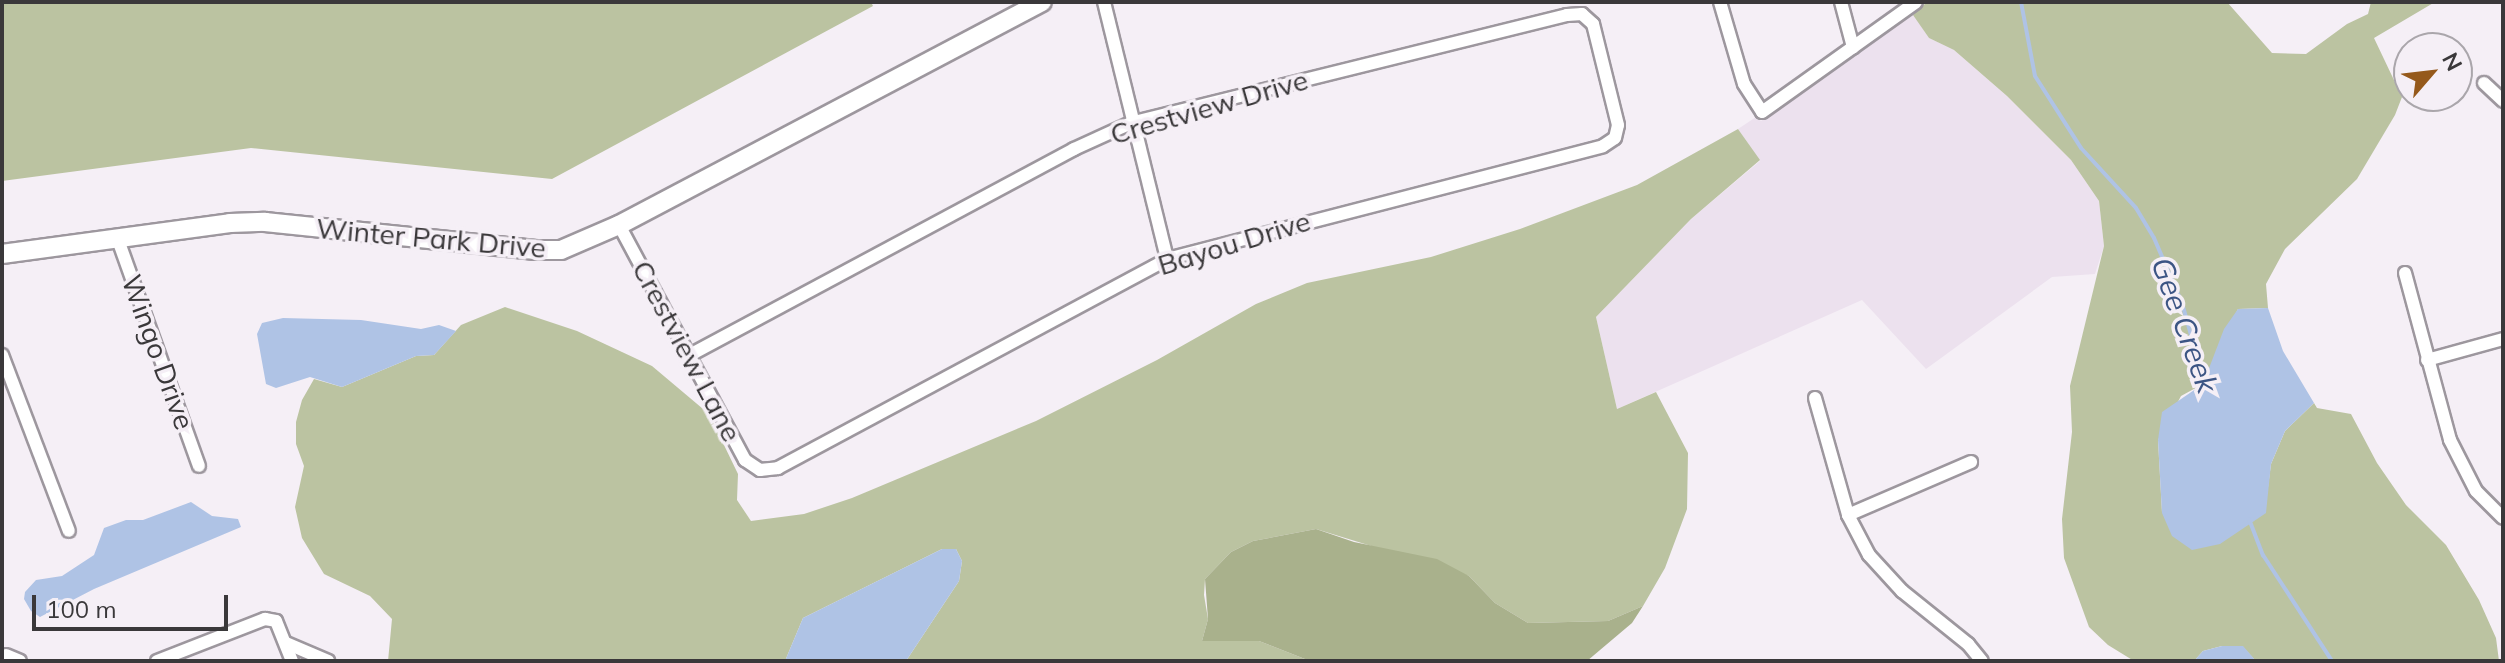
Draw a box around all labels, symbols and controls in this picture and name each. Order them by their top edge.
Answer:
north arrow [2393,32,2473,112]
text: N [2436,48,2469,76]
street label: Crestview Drive [1106,63,1312,151]
street label: Bayou Drive [1154,204,1314,282]
street label: Winter Park Drive [315,211,547,265]
water label: Gee Creek [2144,252,2226,398]
street label: Crestview Lane [625,255,749,447]
street label: Wingo Drive [115,270,201,434]
scale bar [36,579,232,629]
text: 100 m [46,594,117,624]

